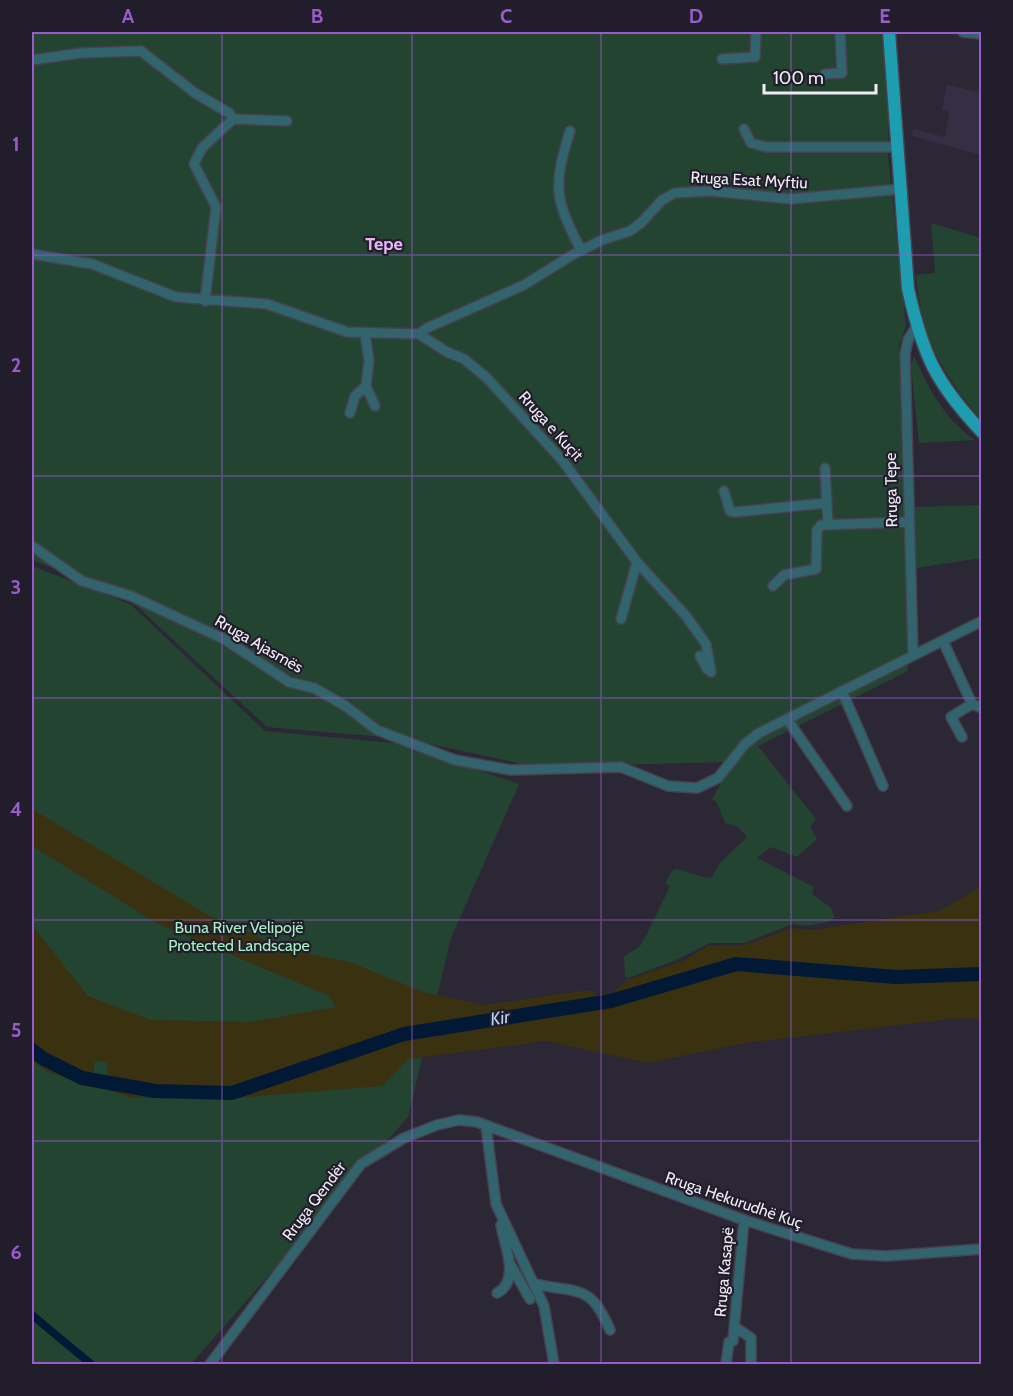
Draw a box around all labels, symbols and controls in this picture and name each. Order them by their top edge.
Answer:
text: A [122,4,135,28]
text: B [311,4,323,28]
text: C [500,4,512,28]
text: D [689,4,703,28]
text: E [879,4,891,28]
scale bar [764,57,876,95]
text: 100 m [773,67,824,89]
text: 1 [12,132,20,156]
street label: Rruga Esat Myftiu [690,167,808,193]
district label: Tepe [365,233,403,255]
text: 2 [11,353,21,377]
street label: Rruga e Kuçit [515,387,588,465]
street label: Rruga Tepe [881,452,901,528]
text: 3 [11,575,21,599]
street label: Rruga Ajasmës [212,611,307,677]
text: 4 [10,797,22,821]
park label: Buna River Velipojë Protected Landscape [168,918,310,955]
water label: Kir [489,1005,513,1030]
text: 5 [11,1018,21,1042]
street label: Rruga Qendër [278,1157,350,1244]
street label: Rruga Hekurudhë Kuç [663,1168,805,1232]
street label: Rruga Kasapë [711,1226,737,1318]
text: 6 [10,1240,22,1264]

